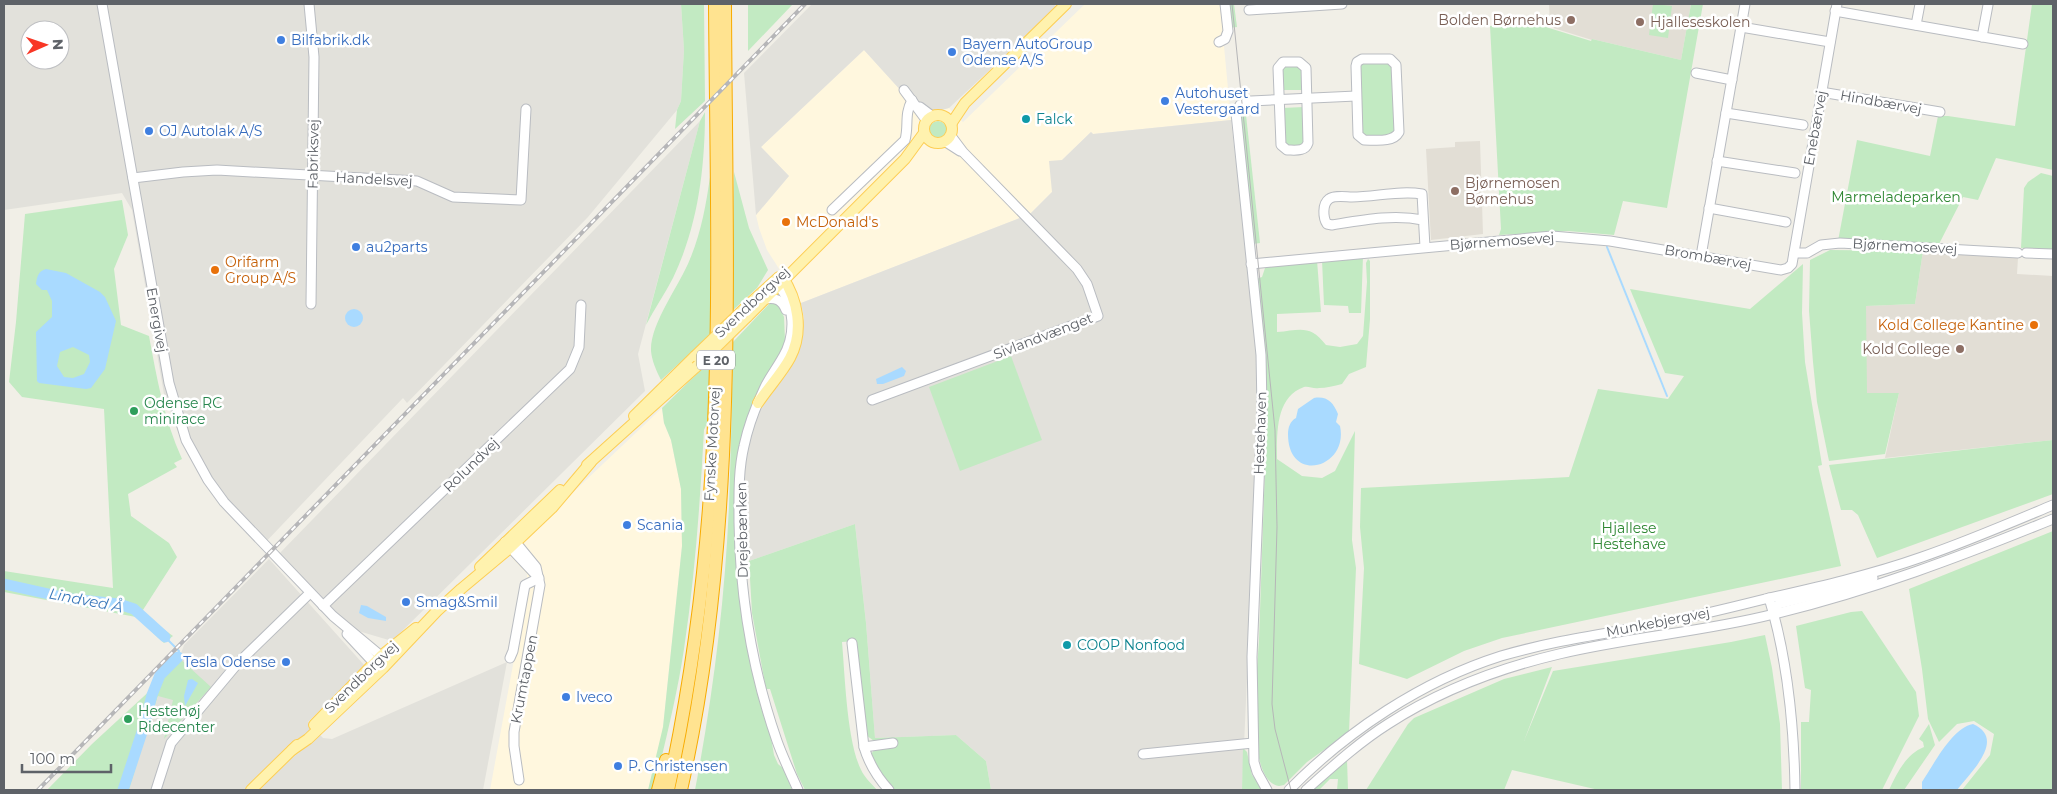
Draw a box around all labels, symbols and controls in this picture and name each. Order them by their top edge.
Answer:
place label: Bolden Børnehus [1438,11,1561,29]
place label: Hjalleseskolen [1650,13,1750,31]
marker: Bolden Børnehus [1565,14,1577,26]
marker: Hjalleseskolen [1634,16,1646,28]
north arrow [20,20,70,70]
place label: Bilfabrik.dk [291,31,370,49]
marker: Bilfabrik.dk [275,34,287,46]
place label: Bayern AutoGroup Odense A/S [962,35,1092,69]
text: N [49,39,67,51]
marker: Bayern AutoGroup Odense A/S [946,46,958,58]
place label: Autohuset Vestergaard [1175,84,1260,118]
street label: Hindbærvej [1839,86,1923,118]
street label: Enebærvej [1800,89,1830,167]
marker: Autohuset Vestergaard [1159,95,1171,107]
place label: Falck [1036,110,1073,128]
marker: Falck [1020,113,1032,125]
street label: Fabriksvej [303,119,323,189]
place label: OJ Autolak A/S [159,122,262,140]
marker: OJ Autolak A/S [143,125,155,137]
street label: Handelsvej [335,168,413,190]
place label: Bjørnemosen Børnehus [1465,174,1560,208]
marker: Bjørnemosen Børnehus [1449,185,1461,197]
park label: Marmeladeparken [1831,188,1961,206]
place label: McDonald's [796,213,878,231]
marker: McDonald's [780,216,792,228]
street label: Bjørnemosevej [1449,228,1555,254]
street label: Bjørnemosevej [1852,234,1958,258]
place label: au2parts [366,238,428,256]
street label: Brombærvej [1663,240,1753,274]
marker: au2parts [350,241,362,253]
place label: Orifarm Group A/S [225,253,296,287]
street label: Svendborgvej [711,263,793,341]
marker: Orifarm Group A/S [209,264,221,276]
street label: Energivej [142,286,172,354]
street label: Sivlandvænget [991,309,1096,363]
place label: Kold College Kantine [1878,316,2024,334]
marker: Kold College Kantine [2028,319,2040,331]
place label: Kold College [1862,340,1950,358]
marker: Kold College [1954,343,1966,355]
road number: E 20 [697,350,735,370]
street label: Fynske Motorvej [700,386,724,502]
street label: Hestehaven [1250,391,1270,475]
place label: Odense RC minirace [144,394,222,428]
marker: Odense RC minirace [128,405,140,417]
street label: Rolundvej [439,434,503,496]
street label: Drejebænken [732,482,752,578]
place label: Scania [637,516,683,534]
marker: Scania [621,519,633,531]
park label: Hjallese Hestehave [1592,519,1666,553]
water label: Lindved Å [47,584,125,616]
place label: Smag&Smil [416,593,498,611]
marker: Smag&Smil [400,596,412,608]
street label: Munkebjergvej [1605,603,1711,641]
street label: Krumtappen [507,633,541,725]
place label: COOP Nonfood [1077,636,1185,654]
street label: Svendborgvej [320,637,402,717]
marker: COOP Nonfood [1061,639,1073,651]
place label: Tesla Odense [183,653,276,671]
marker: Tesla Odense [280,656,292,668]
place label: Iveco [576,688,613,706]
marker: Iveco [560,691,572,703]
place label: Hestehøj Ridecenter [138,702,215,736]
marker: Hestehøj Ridecenter [122,713,134,725]
scale bar [22,742,111,774]
text: 100 m [30,749,75,768]
place label: P. Christensen [628,757,728,775]
marker: P. Christensen [612,760,624,772]

